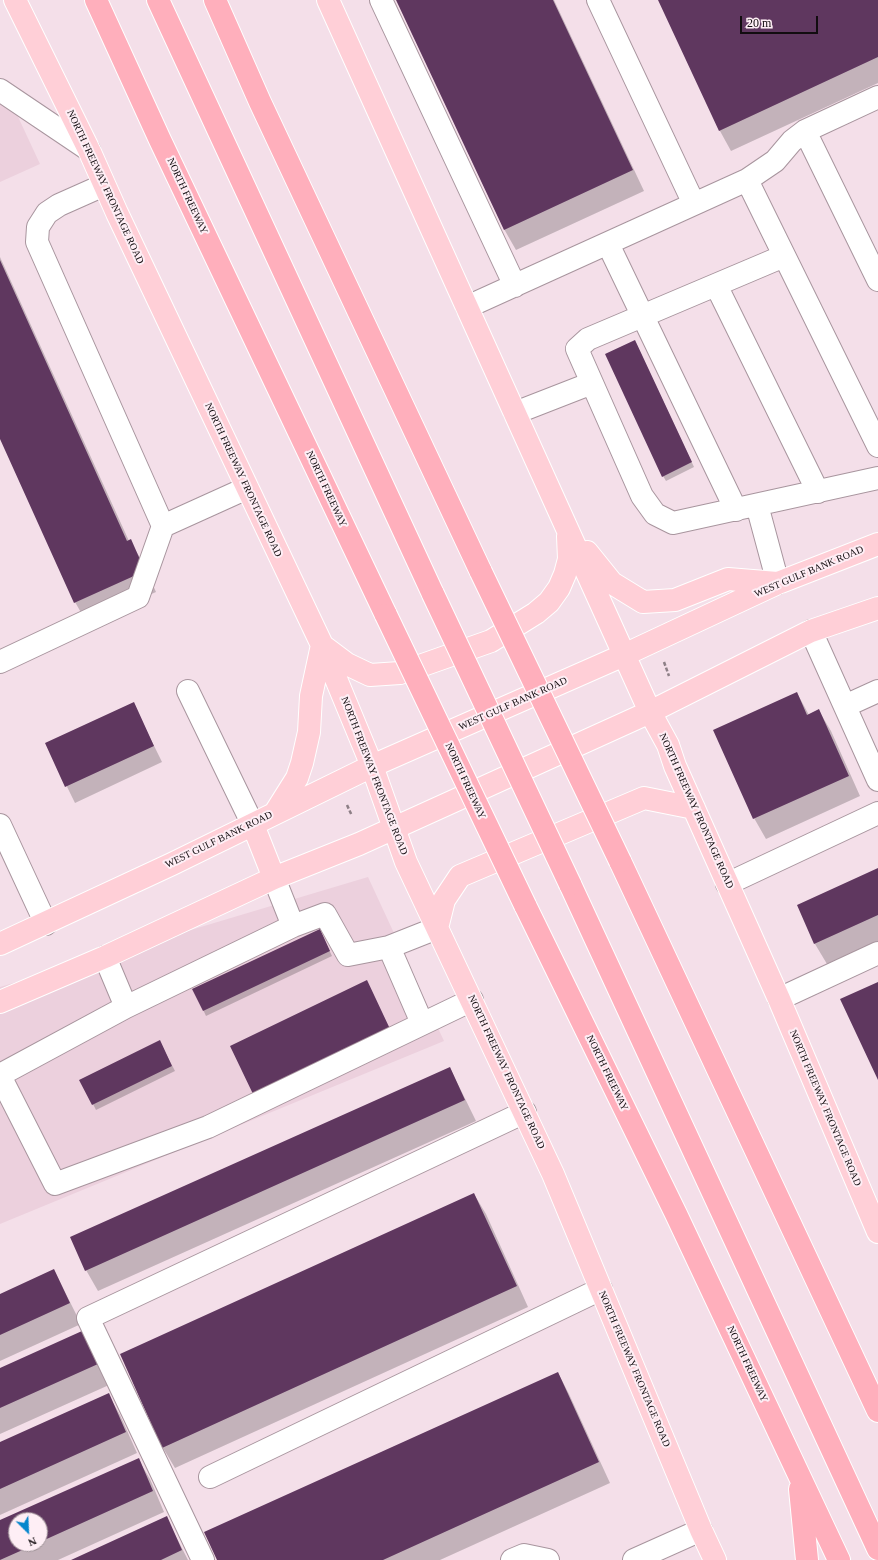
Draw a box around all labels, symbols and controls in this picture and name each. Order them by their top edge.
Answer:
scale bar [742,8,820,34]
text: 20 m [747,16,771,30]
street label: NORTH FREEWAY FRONTAGE ROAD [64,108,146,266]
street label: NORTH FREEWAY [164,156,210,236]
street label: NORTH FREEWAY FRONTAGE ROAD [202,401,284,559]
street label: NORTH FREEWAY [303,449,349,529]
street label: WEST GULF BANK ROAD [753,544,865,600]
street label: WEST GULF BANK ROAD [457,675,569,733]
street label: NORTH FREEWAY FRONTAGE ROAD [338,695,410,857]
street label: NORTH FREEWAY FRONTAGE ROAD [656,732,736,890]
street label: NORTH FREEWAY [442,741,488,821]
street label: WEST GULF BANK ROAD [164,809,274,871]
street label: NORTH FREEWAY FRONTAGE ROAD [465,993,547,1151]
street label: NORTH FREEWAY FRONTAGE ROAD [787,1028,863,1188]
street label: NORTH FREEWAY [583,1033,631,1113]
street label: NORTH FREEWAY FRONTAGE ROAD [596,1289,672,1449]
street label: NORTH FREEWAY [724,1324,770,1404]
north arrow [8,1512,48,1552]
text: N [26,1535,39,1549]

